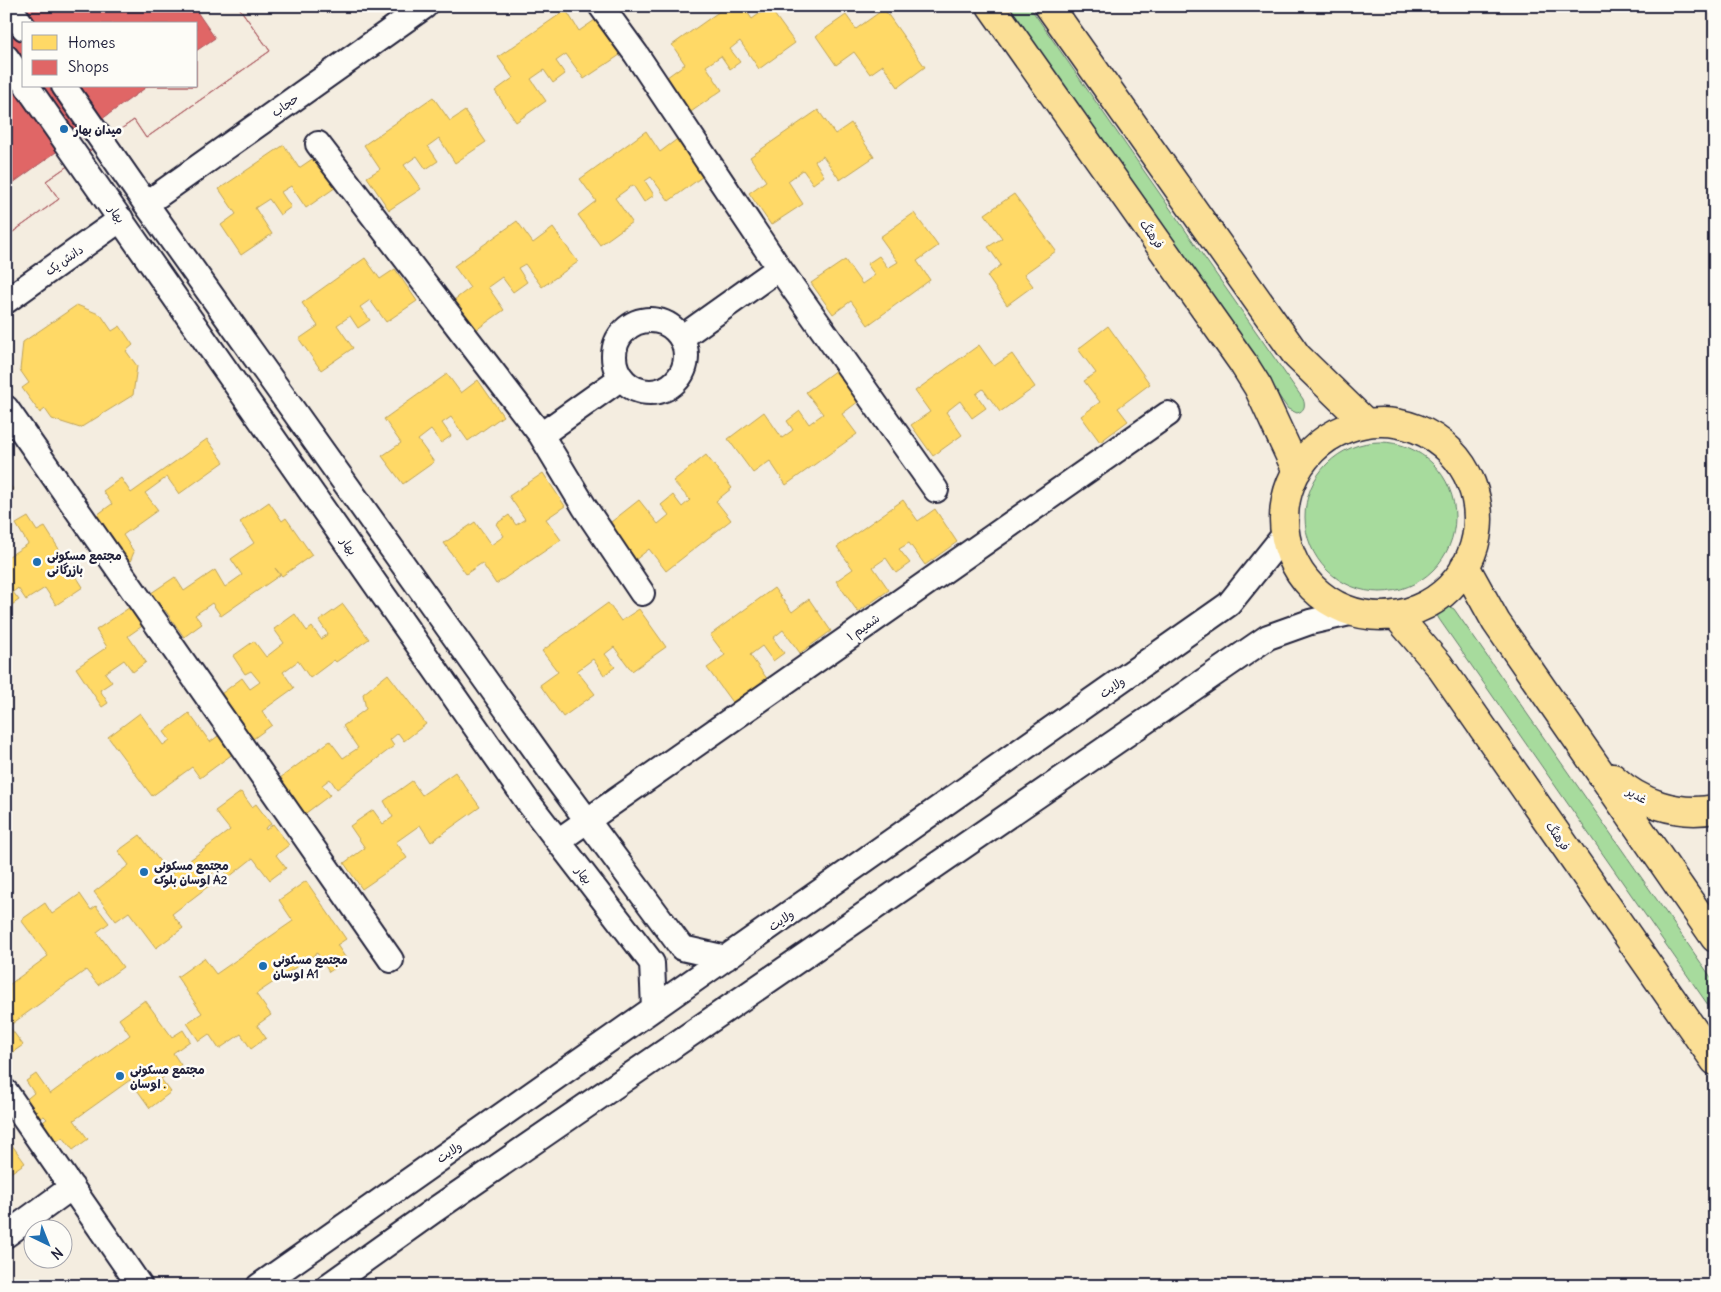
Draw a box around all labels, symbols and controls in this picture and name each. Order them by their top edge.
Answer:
legend [22,22,198,88]
text: Homes [68,33,115,52]
text: Shops [68,57,109,76]
street label: حجاب [268,90,302,121]
place label: میدان بهار [73,122,122,137]
marker: میدان بهار [58,123,70,135]
street label: بهار [104,201,128,226]
street label: فرهنگ [1137,217,1167,251]
street label: دانش یک [42,242,86,278]
street label: بهار [336,533,360,558]
place label: مجتمع مسکونی بازرگانی [47,548,122,578]
marker: مجتمع مسکونی بازرگانی [31,556,43,568]
street label: شمیم ۱ [844,610,884,645]
street label: ولایت [1096,673,1128,702]
street label: غدیر [1623,783,1650,807]
street label: فرهنگ [1543,819,1573,853]
place label: مجتمع مسکونی اوسان بلوک A2 [154,858,229,888]
street label: بهار [571,862,596,887]
marker: مجتمع مسکونی اوسان بلوک A2 [138,866,150,878]
street label: ولایت [765,906,797,935]
place label: مجتمع مسکونی اوسان A1 [273,952,348,982]
marker: مجتمع مسکونی اوسان A1 [257,960,269,972]
place label: مجتمع مسکونی اوسان . [130,1062,205,1092]
marker: مجتمع مسکونی اوسان . [114,1070,126,1082]
street label: ولایت [433,1138,465,1167]
north arrow [22,1220,72,1270]
text: N [47,1244,67,1263]

